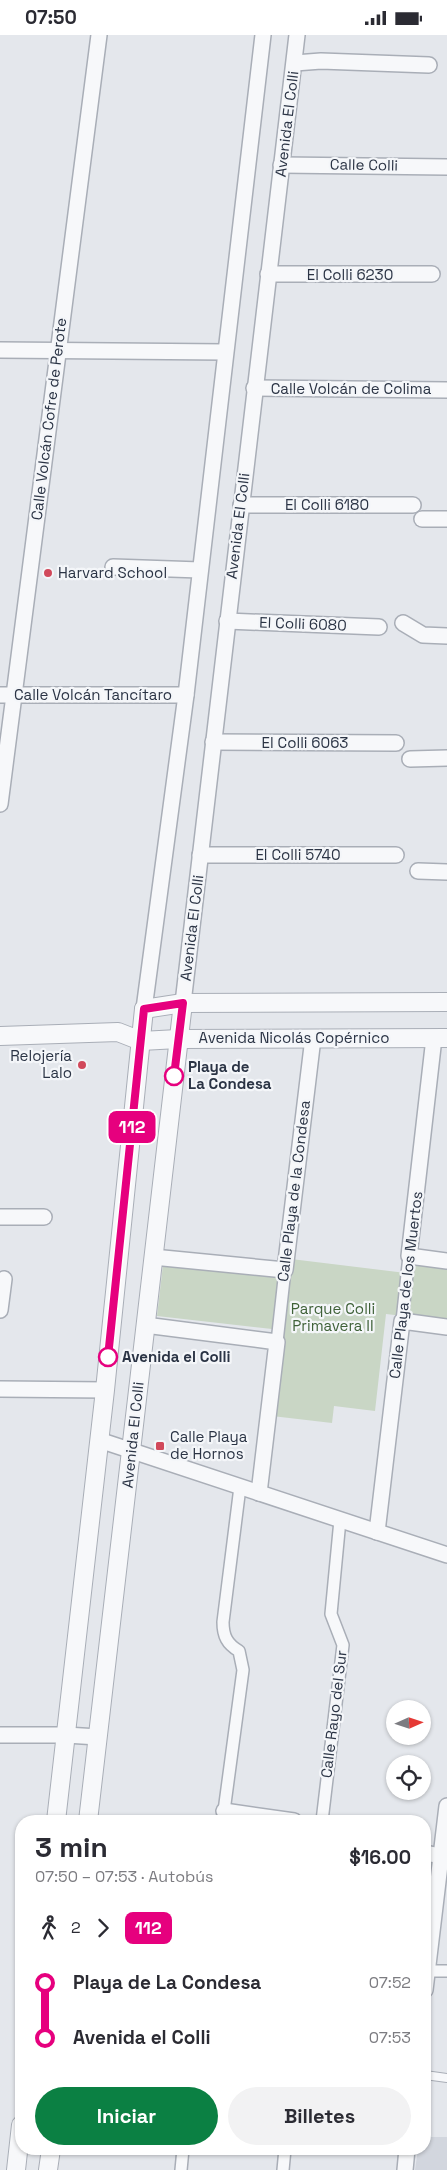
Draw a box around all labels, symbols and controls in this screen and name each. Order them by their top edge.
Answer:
text: 07:50 [25,5,77,30]
street label: Avenida El Colli [271,70,302,178]
street label: Calle Colli [330,154,398,175]
street label: El Colli 6230 [307,265,393,284]
street label: Calle Volcán Cofre de Perote [27,317,70,521]
street label: Calle Volcán de Colima [271,379,432,398]
street label: Avenida El Colli [222,472,253,580]
street label: El Colli 6180 [285,495,369,514]
place label: Harvard School [58,563,167,582]
marker: Harvard School [42,567,54,579]
street label: El Colli 6080 [259,612,347,635]
street label: Calle Volcán Tancítaro [14,685,172,704]
street label: El Colli 6063 [262,733,348,752]
street label: El Colli 5740 [255,845,341,864]
street label: Avenida El Colli [176,874,207,982]
street label: Avenida Nicolás Copérnico [199,1028,389,1047]
place label: Relojería Lalo [10,1046,72,1082]
place label: Playa de La Condesa [188,1057,272,1093]
marker: Relojería Lalo [76,1059,88,1071]
marker: Playa de La Condesa [164,1066,184,1086]
street label: Calle Playa de la Condesa [273,1099,314,1283]
line badge: 112 [103,1111,161,1143]
text: 112 [119,1115,145,1138]
street label: Calle Playa de los Muertos [385,1190,426,1380]
park label: Parque Colli Primavera II [291,1299,375,1335]
marker: Avenida el Colli [98,1347,118,1367]
place label: Avenida el Colli [122,1347,231,1366]
street label: Avenida El Colli [117,1381,148,1489]
place label: Calle Playa de Hornos [170,1427,248,1463]
marker: Calle Playa de Hornos [154,1440,166,1452]
street label: Calle Rayo del Sur [316,1649,351,1779]
north arrow [386,1700,431,1745]
map controls [386,1700,431,1800]
button: locate [386,1755,431,1800]
text: 3 min [35,1829,108,1865]
text: $16.00 [349,1845,411,1870]
text: 07:50 – 07:53 · Autobús [35,1866,214,1887]
icon: walk [35,1914,63,1942]
icon: forward [89,1914,117,1942]
text: 112 [135,1916,162,1939]
text: 2 [71,1917,81,1938]
text: Playa de La Condesa [73,1970,261,1995]
text: 07:52 [369,1972,411,1993]
text: Avenida el Colli [73,2025,211,2050]
text: 07:53 [369,2027,411,2048]
button: Iniciar [35,2087,218,2145]
button: Billetes [228,2087,411,2145]

